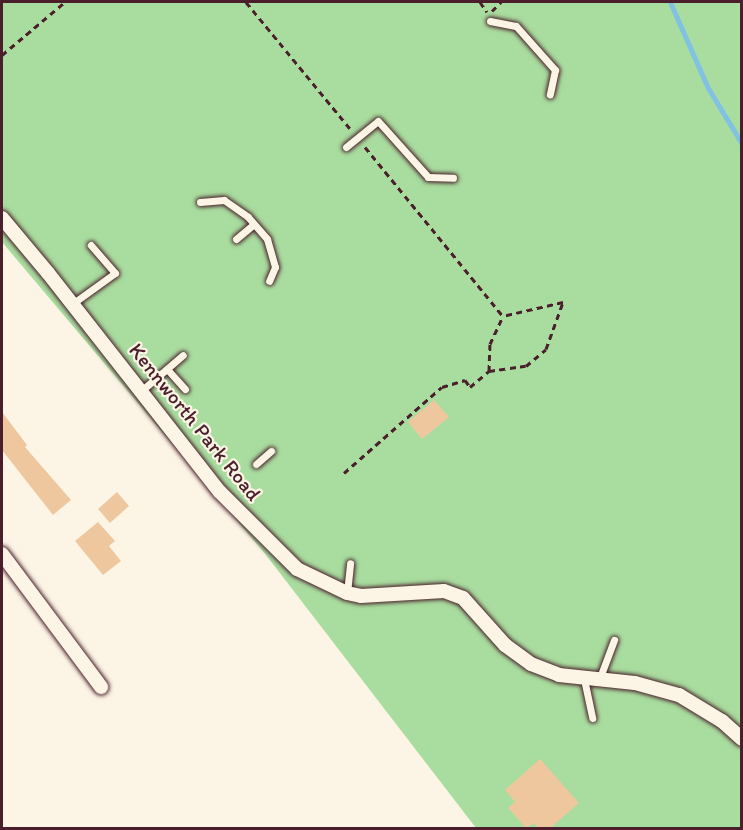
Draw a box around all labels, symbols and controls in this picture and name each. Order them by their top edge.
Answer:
street label: Kennworth Park Road [124,338,266,506]

